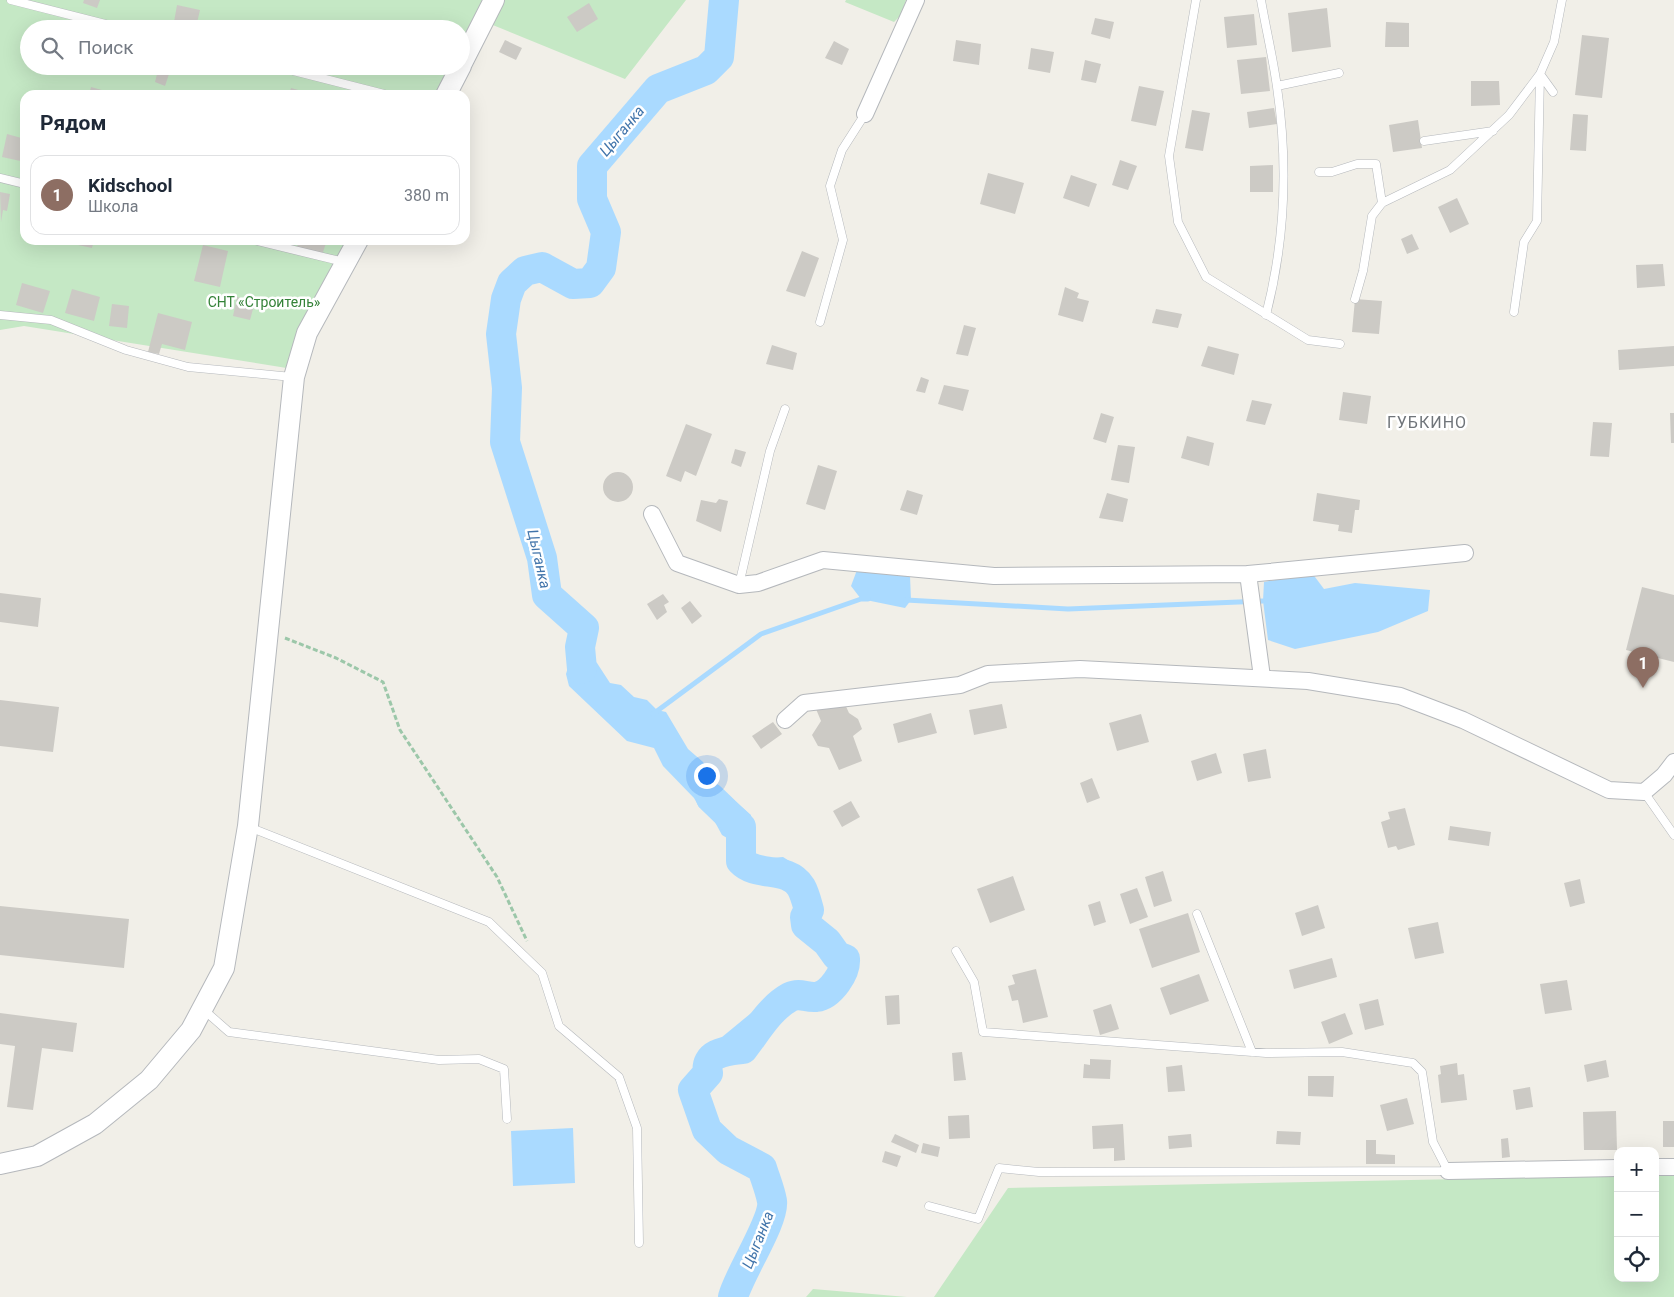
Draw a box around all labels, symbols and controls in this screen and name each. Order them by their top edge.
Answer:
search box [20,20,470,75]
icon: search [38,34,66,62]
text: Поиск [78,36,134,59]
water label: Цыганка [596,102,648,160]
text: Рядом [40,111,106,135]
text: Kidschool [88,174,173,197]
text: 1 [52,186,62,205]
text: 380 m [404,186,449,205]
text: Школа [88,197,139,216]
park label: СНТ «Строитель» [208,294,321,310]
district label: ГУБКИНО [1387,413,1467,432]
water label: Цыганка [523,528,555,590]
pin: 1 [1627,647,1659,688]
your location [694,763,720,789]
map controls [1614,1147,1659,1282]
button: + [1614,1147,1659,1192]
button: − [1614,1192,1659,1237]
water label: Цыганка [738,1209,778,1271]
button: locate [1614,1237,1659,1282]

